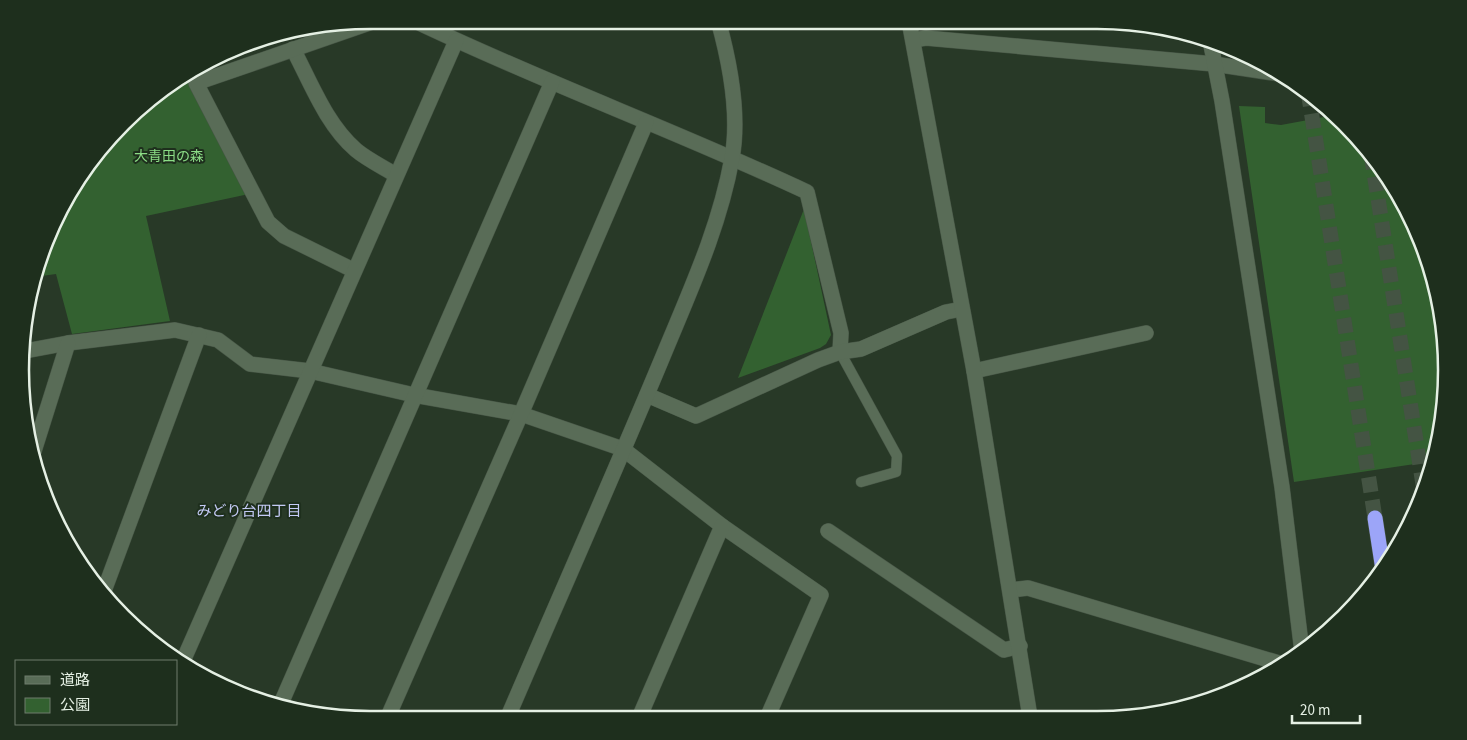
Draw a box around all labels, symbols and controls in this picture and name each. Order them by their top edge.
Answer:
park label: 大青田の森 [134,147,204,167]
district label: みどり台四丁目 [196,501,302,522]
legend [15,660,178,725]
text: 道路 [60,670,90,691]
scale bar [1292,692,1360,724]
text: 公園 [60,695,90,716]
text: 20 m [1300,700,1330,721]

